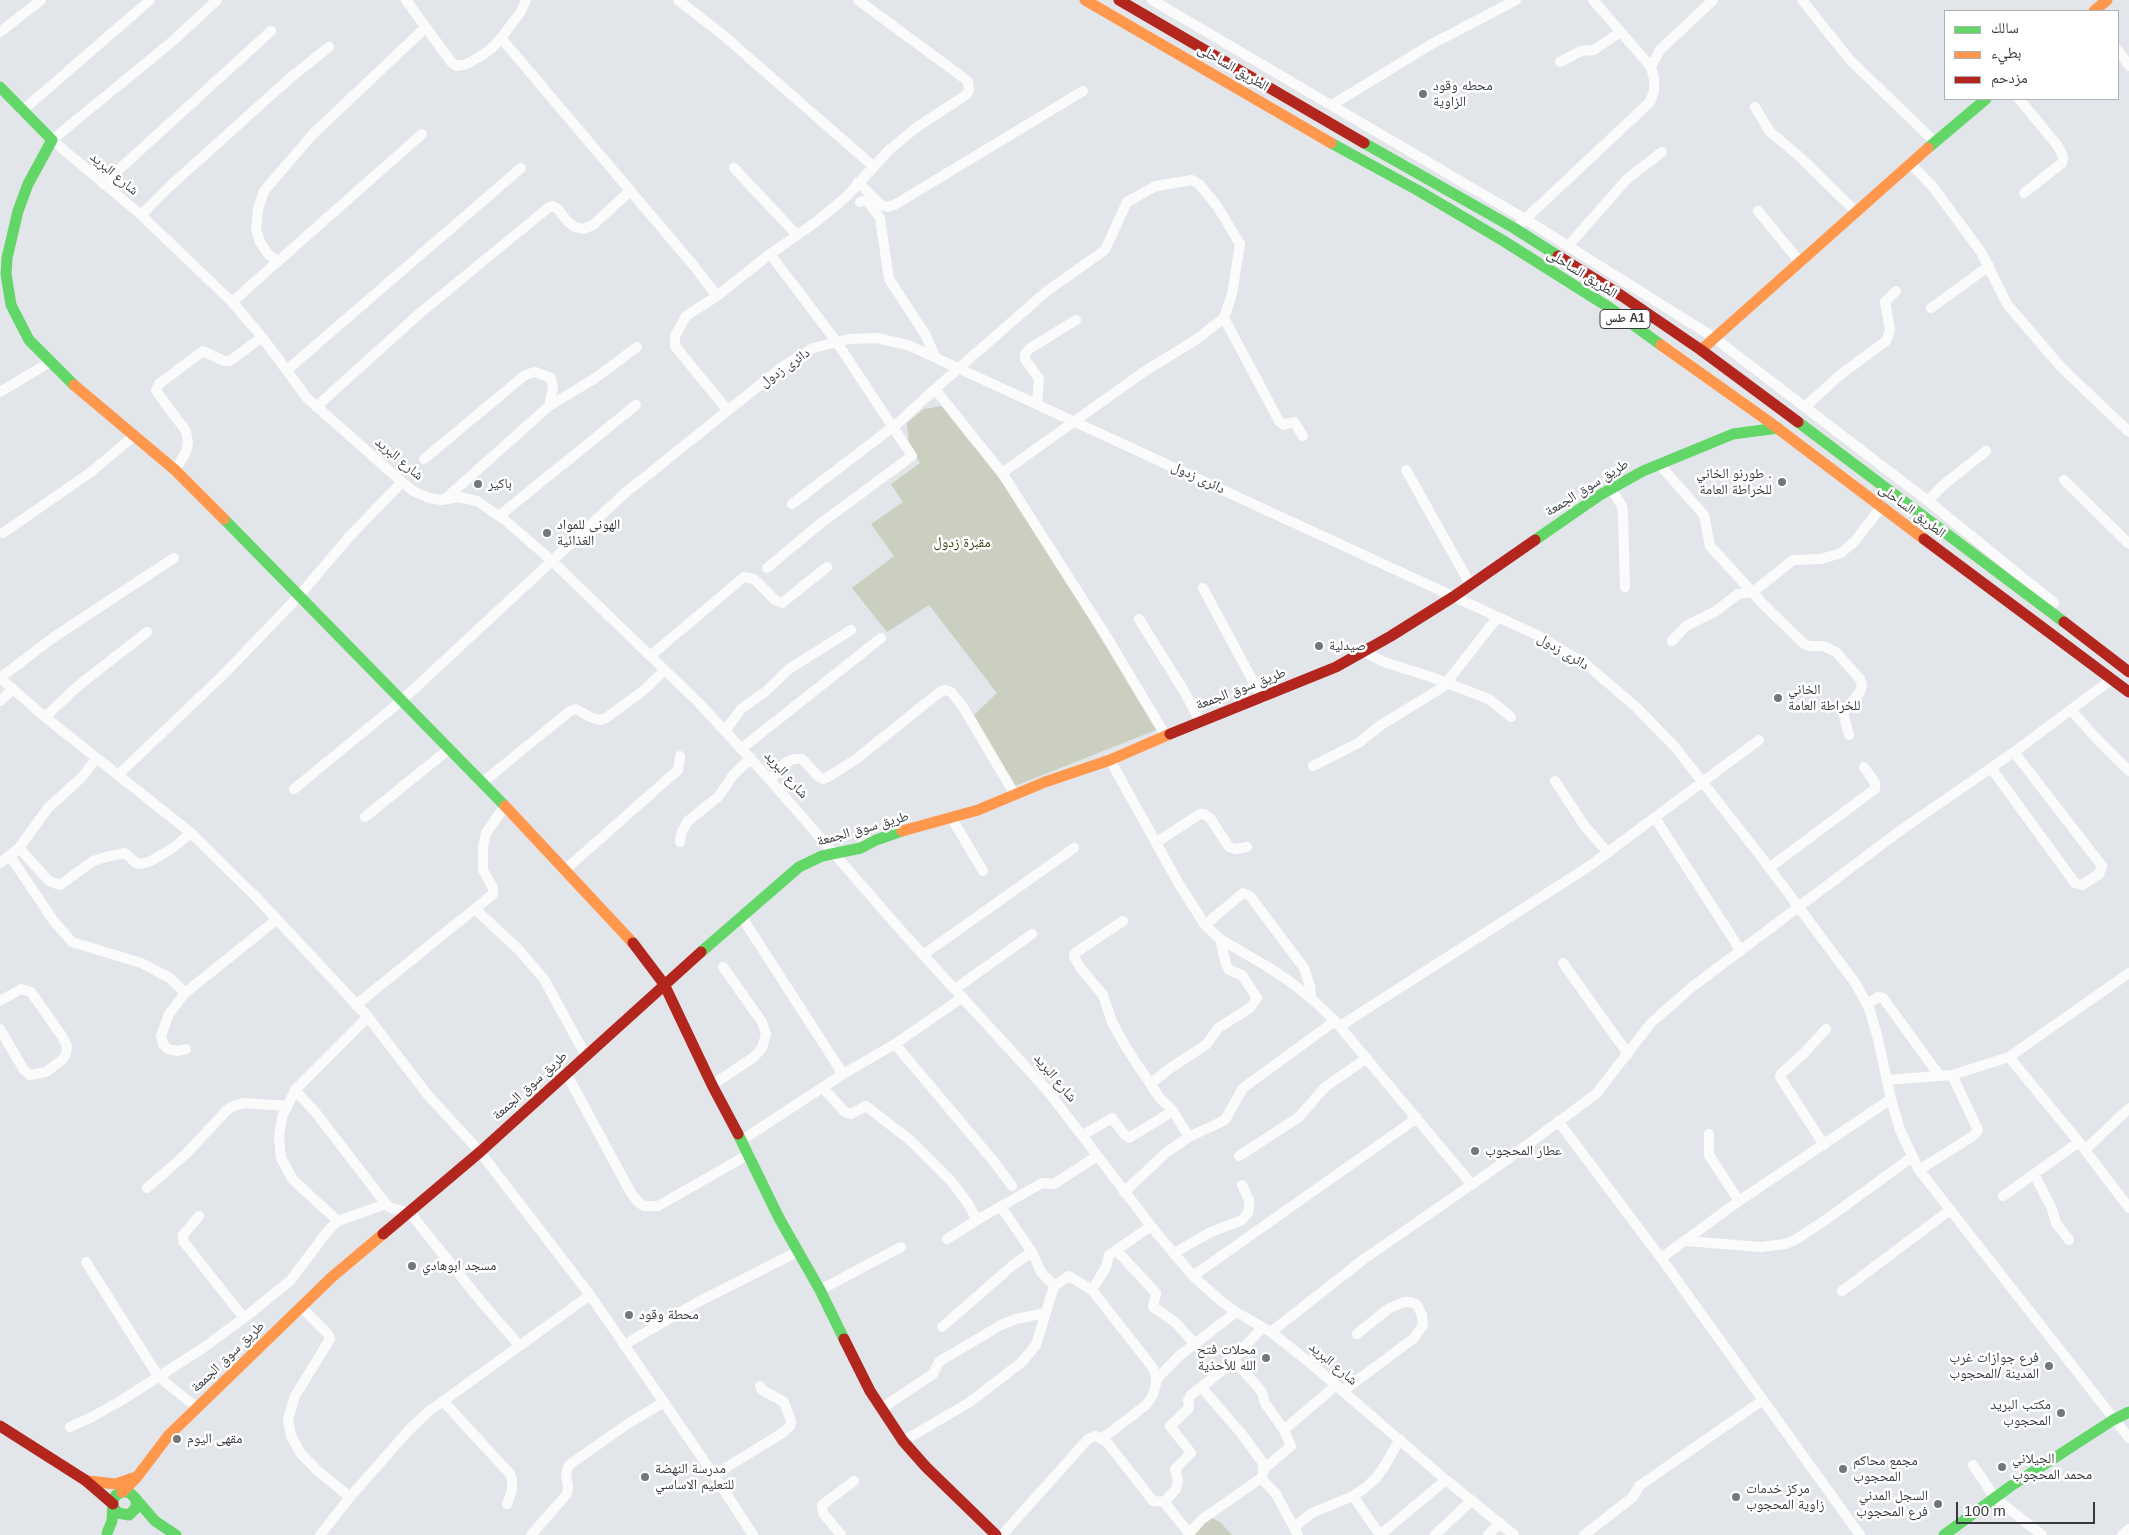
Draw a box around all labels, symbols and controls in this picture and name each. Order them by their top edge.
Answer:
legend [1944,10,2119,100]
text: سالك [1991,19,2019,36]
street label: الطريق الساحلى [1194,41,1272,95]
text: بطيء [1991,44,2021,61]
text: مزدحم [1991,69,2028,86]
place label: محطه وقود الزاوية [1433,78,1493,110]
marker: محطه وقود الزاوية [1417,88,1429,100]
street label: شارع البريد [86,149,142,199]
street label: الطريق الساحلى [1544,246,1620,302]
road number: طس A1 [1600,310,1650,328]
street label: دائرى زدول [757,345,813,391]
street label: شارع البريد [371,434,427,484]
street label: طريق سوق الجمعة [1542,456,1632,520]
street label: دائرى زدول [1169,458,1227,498]
place label: طورنو الخاني . للخراطة العامة [1696,466,1772,498]
place label: باكير [488,476,512,492]
marker: طورنو الخاني . للخراطة العامة [1776,476,1788,488]
marker: باكير [472,478,484,490]
street label: الطريق الساحلى [1875,480,1949,542]
place label: الهونى للمواد الغذائية [557,517,620,550]
marker: الهونى للمواد الغذائية [541,527,553,539]
park label: مقبرة زدول [933,535,991,551]
street label: دائرى زدول [1534,630,1592,674]
place label: صيدلية [1329,638,1366,654]
marker: صيدلية [1313,640,1325,652]
street label: طريق سوق الجمعة [1194,664,1288,714]
place label: الخاني للخراطة العامة [1788,682,1861,714]
marker: الخاني للخراطة العامة [1772,692,1784,704]
street label: شارع البريد [760,748,812,802]
street label: طريق سوق الجمعة [815,808,911,850]
street label: طريق سوق الجمعة [489,1048,571,1124]
street label: شارع البريد [1030,1050,1080,1106]
place label: عطار المحجوب [1485,1143,1562,1159]
marker: عطار المحجوب [1469,1145,1481,1157]
place label: مسجد ابوهادي [422,1258,496,1274]
marker: مسجد ابوهادي [406,1260,418,1272]
place label: محطة وقود [639,1307,699,1323]
marker: محطة وقود [623,1309,635,1321]
street label: طريق سوق الجمعة [188,1318,268,1396]
street label: شارع البريد [1305,1339,1361,1389]
place label: محلات فتح الله للأحذية [1197,1342,1256,1374]
place label: فرع جوازات غرب المدينة /المحجوب [1949,1350,2039,1382]
marker: محلات فتح الله للأحذية [1260,1352,1272,1364]
marker: فرع جوازات غرب المدينة /المحجوب [2043,1360,2055,1372]
place label: مكتب البريد المحجوب [1990,1397,2051,1430]
marker: مكتب البريد المحجوب [2055,1407,2067,1419]
place label: مقهى اليوم [187,1431,242,1447]
marker: مقهى اليوم [171,1433,183,1445]
place label: الجيلاني محمد المحجوب [2012,1451,2092,1484]
place label: مجمع محاكم المحجوب [1853,1453,1918,1485]
place label: مدرسة النهضة للتعليم الاساسي [655,1461,734,1494]
marker: الجيلاني محمد المحجوب [1996,1461,2008,1473]
marker: مجمع محاكم المحجوب [1837,1463,1849,1475]
marker: مدرسة النهضة للتعليم الاساسي [639,1471,651,1483]
place label: مركز خدمات زاوية المحجوب [1746,1481,1824,1514]
place label: السجل المدني فرع المحجوب [1856,1488,1928,1520]
marker: مركز خدمات زاوية المحجوب [1730,1491,1742,1503]
scale bar [1959,1492,2098,1524]
marker: السجل المدني فرع المحجوب [1932,1498,1944,1510]
text: 100 m [1964,1502,2006,1519]

